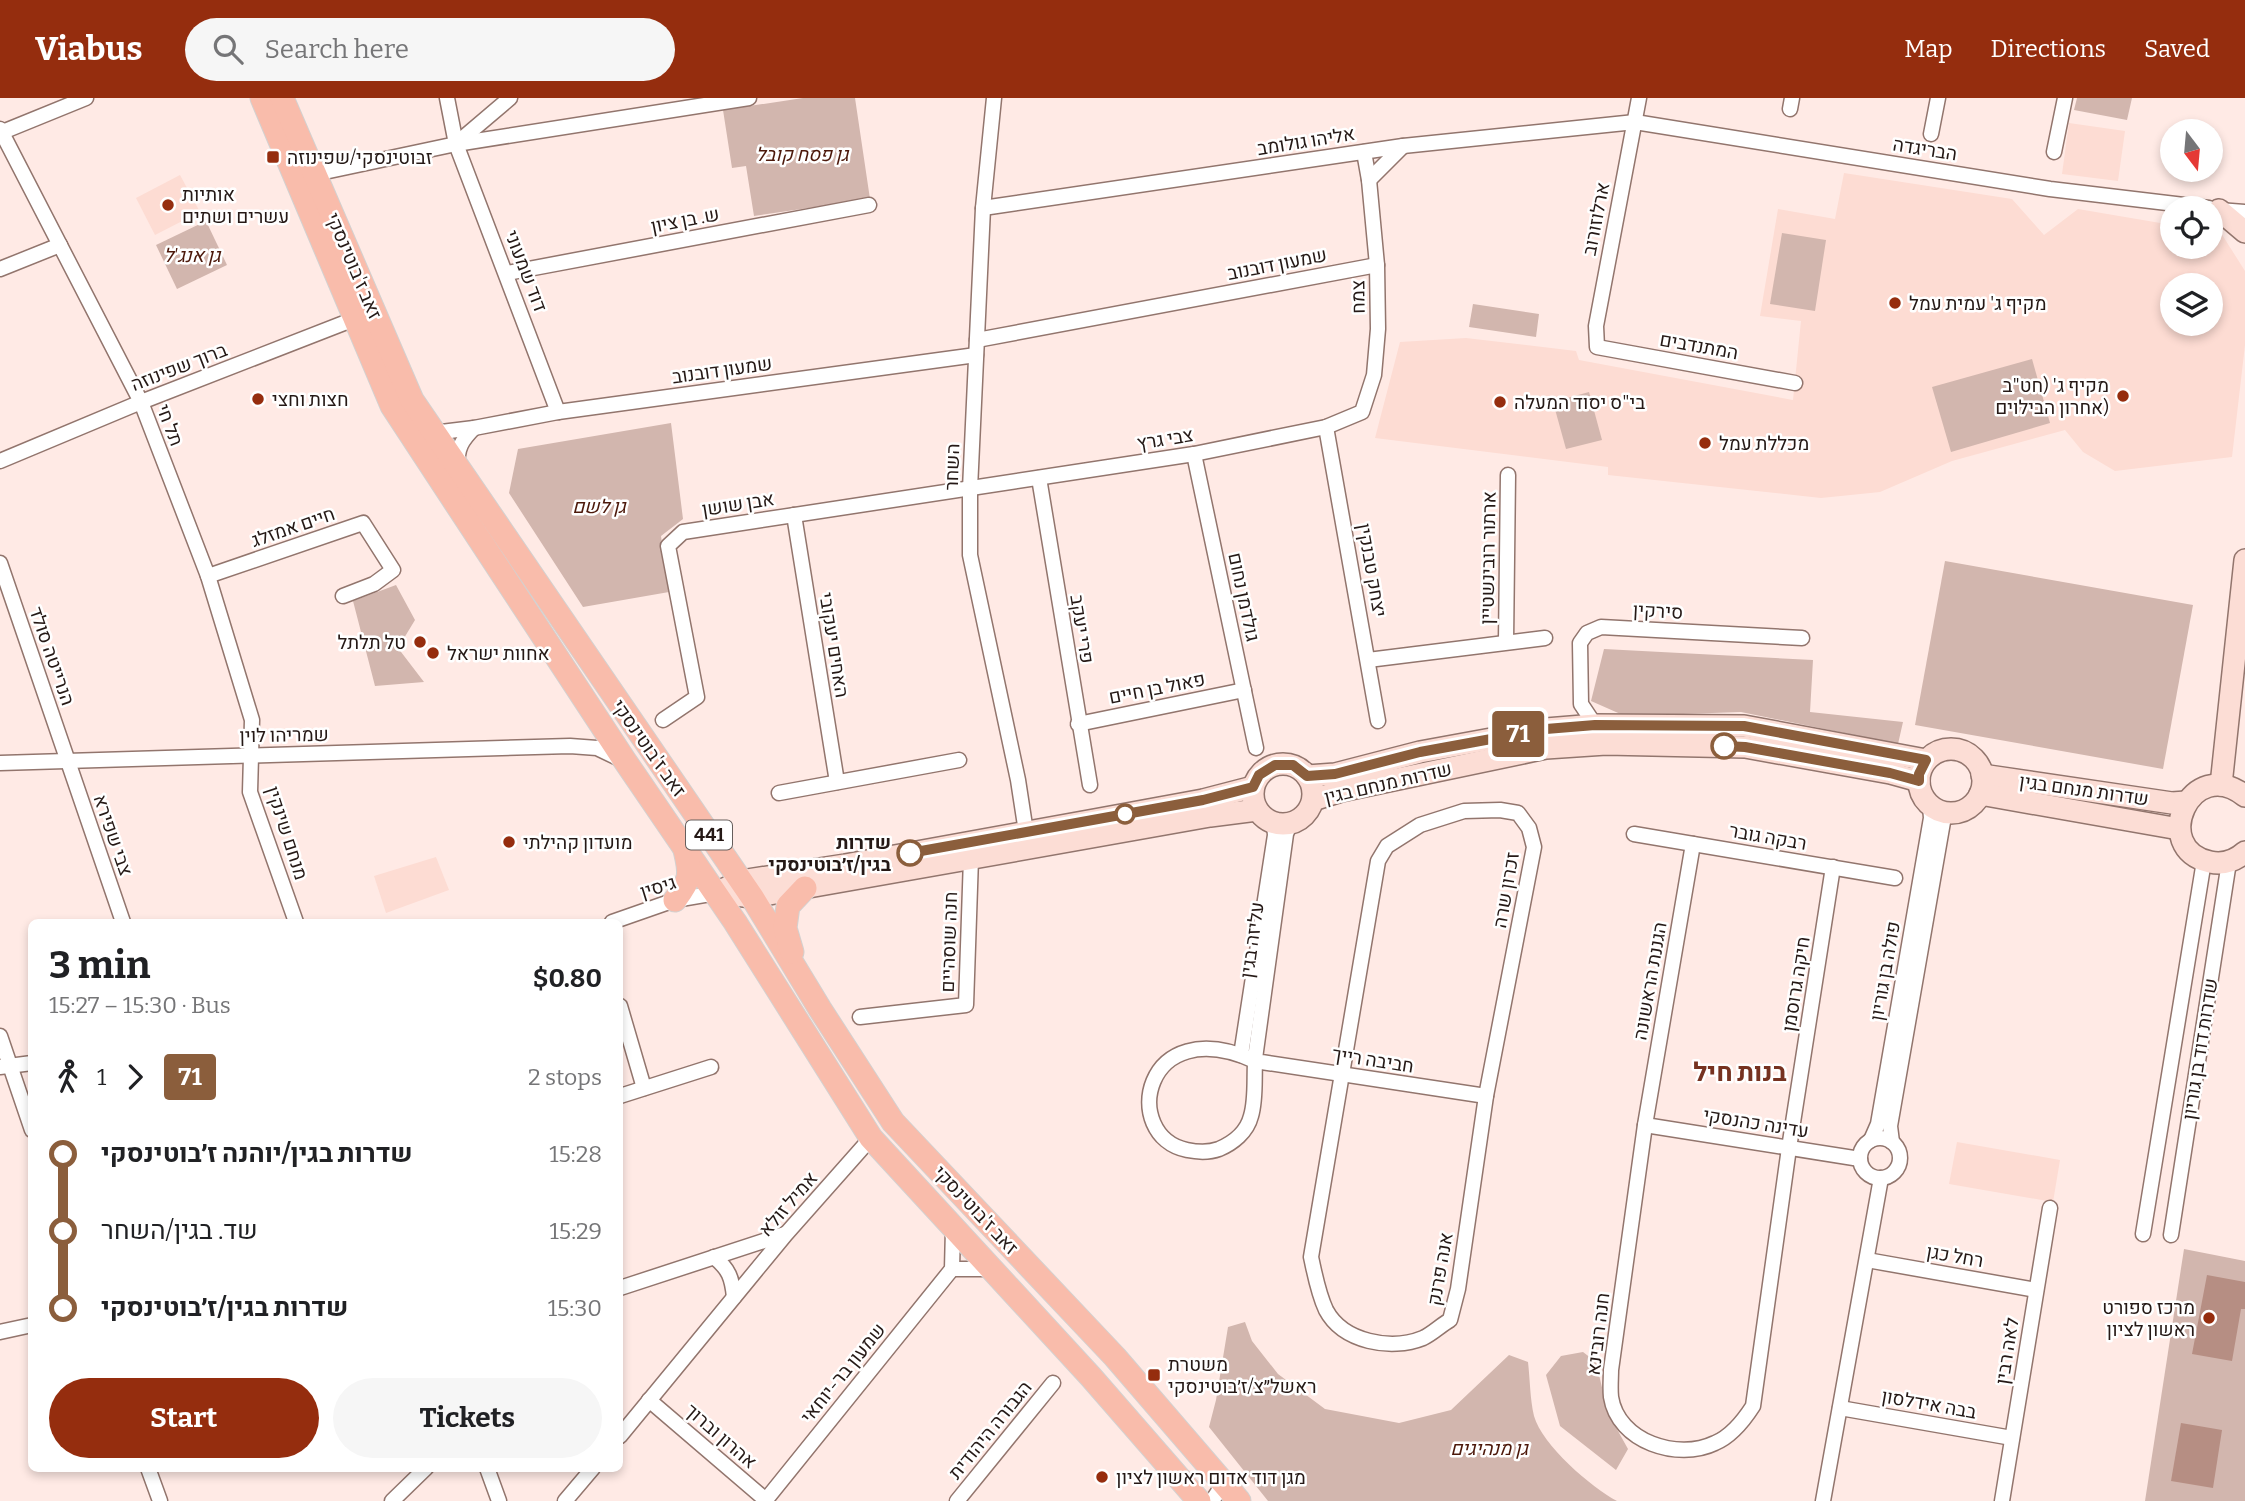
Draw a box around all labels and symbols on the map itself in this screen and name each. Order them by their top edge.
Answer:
north arrow [2160,119,2222,182]
street label: אליהו גולומב [1255,122,1357,160]
street label: הבריגדה [1891,133,1959,165]
park label: גן פסח קובל [756,143,850,166]
place label: זבוטינסקי/שפינוזה [287,146,433,169]
marker: זבוטינסקי/שפינוזה [265,149,281,165]
street label: ארלוזורוב [1578,180,1614,258]
place label: אותיות עשרים ושתים [182,183,289,228]
marker: אותיות עשרים ושתים [160,197,176,213]
street label: ש. בן ציון [649,202,721,238]
street label: זאב ז'בוטינסקי [321,209,387,323]
street label: דוד שמעוני [500,227,552,315]
street label: שמעון דובנוב [1225,243,1329,285]
park label: גן אנג'ל [164,244,222,267]
street label: צמח [1346,280,1370,314]
place label: מקיף ג' עמית עמל [1909,292,2046,315]
marker: מקיף ג' עמית עמל [1887,295,1903,311]
street label: המתנדבים [1658,328,1740,364]
street label: ברוך שפינוזה [128,338,230,396]
street label: שמעון דובנוב [670,352,774,388]
place label: מקיף ג' (חט"ב אחרון הבילוים) [1995,374,2109,419]
place label: חצות וחצי [272,388,348,411]
marker: מקיף ג' (חט"ב אחרון הבילוים) [2115,388,2131,404]
marker: חצות וחצי [250,391,266,407]
place label: בי"ס יסוד המעלה [1514,391,1645,414]
marker: בי"ס יסוד המעלה [1492,394,1508,410]
street label: תל חי [152,401,188,449]
street label: צבי גרץ [1135,423,1195,455]
place label: מכללת עמל [1719,432,1809,455]
marker: מכללת עמל [1697,435,1713,451]
street label: השחר [940,443,964,491]
street label: אבן שושן [700,487,776,521]
street label: ארתור רובינשטיין [1475,491,1501,625]
park label: גן לשם [572,495,627,518]
street label: חיים אמזלג [248,502,338,552]
street label: יצחק טבנקין [1352,521,1392,619]
street label: גולדמן נחום [1223,551,1265,643]
street label: האחים יעקובי [814,591,854,699]
street label: פרי יעקב [1065,593,1099,665]
street label: סירקין [1632,598,1684,624]
street label: הנרייטה סולד [24,604,80,708]
place label: טל תלתל [337,631,406,654]
marker: טל תלתל [412,634,428,650]
place label: אחוות ישראל [447,642,550,665]
marker: אחוות ישראל [425,645,441,661]
street label: פאול בן חיים [1107,667,1207,709]
street label: זאב ז'בוטינסקי [607,695,691,801]
line badge: 71 [1486,711,1550,757]
street label: שמריהו לוין [239,723,329,747]
unlabelled marker [1711,733,1737,759]
street label: שדרות מנחם בגין [1322,757,1454,809]
street label: שדרות מנחם בגין [2018,770,2150,810]
street label: מנחם שינקין [261,783,313,883]
street label: צבי שפירא [88,791,138,879]
unlabelled marker [1115,804,1135,824]
street label: רבקה גובר [1727,819,1809,855]
road number: 441 [686,820,732,850]
place label: מועדון קהילתי [523,831,633,854]
place label: שדרות בגין/ז׳בוטינסקי [768,831,892,876]
marker: מועדון קהילתי [501,834,517,850]
marker: שדרות בגין/ז׳בוטינסקי [897,840,923,866]
street label: זכרון שרה [1488,850,1524,930]
street label: גיסין [637,871,679,903]
street label: חנה שוסהיים [936,891,962,993]
street label: עליזה בגין [1235,900,1269,980]
street label: פולה בן גוריון [1865,919,1905,1023]
street label: הגננת הראשונה [1628,920,1672,1042]
street label: חיקה גרוסמן [1777,935,1815,1033]
street label: שדרות דוד בן גוריון [2177,977,2223,1121]
street label: חביבה רייך [1330,1042,1416,1078]
district label: בנות חיל [1693,1057,1787,1088]
street label: עדינה כהנסקי [1702,1103,1810,1143]
street label: זאב ז'בוטינסקי [929,1161,1023,1260]
street label: אמיל זולא [754,1167,822,1241]
street label: אנה פרנק [1422,1231,1458,1307]
street label: רחל כגן [1925,1240,1985,1272]
street label: חנה רובינא [1582,1291,1614,1377]
place label: מרכז ספורט ראשון לציון [2102,1296,2195,1341]
marker: מרכז ספורט ראשון לציון [2201,1310,2217,1326]
street label: לאה רבין [1990,1316,2024,1386]
street label: שמעון בר-יוחאי [796,1318,890,1428]
place label: משטרת ראשל״צ/ז׳בוטינסקי [1168,1353,1316,1398]
marker: משטרת ראשל״צ/ז׳בוטינסקי [1146,1367,1162,1383]
street label: הגבורה היהודית [943,1376,1037,1484]
street label: בבה אידלסון [1880,1384,1978,1424]
street label: אהרון וברוך [680,1399,762,1473]
park label: גן מנהיגים [1450,1437,1529,1460]
place label: מגן דוד אדום ראשון לציון [1116,1466,1306,1489]
marker: מגן דוד אדום ראשון לציון [1094,1469,1110,1485]

